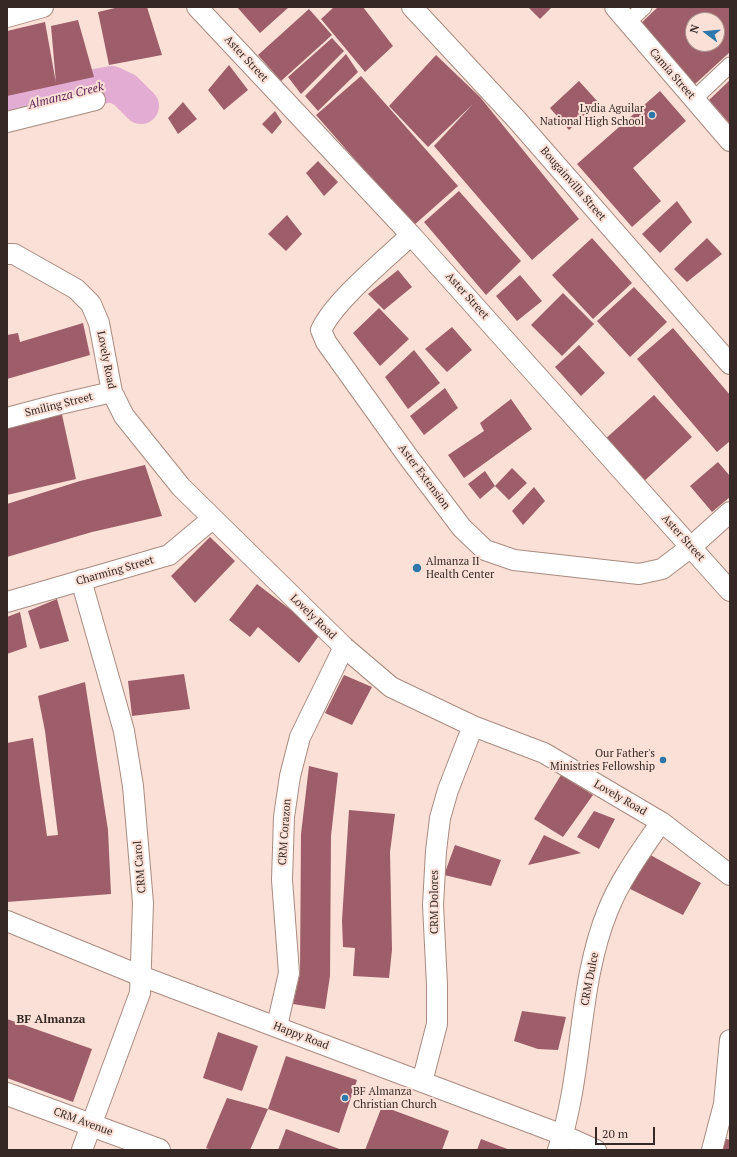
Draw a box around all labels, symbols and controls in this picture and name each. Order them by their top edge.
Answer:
north arrow [685,12,725,52]
text: N [687,23,702,35]
street label: Aster Street [221,33,271,85]
street label: Camia Street [646,46,698,102]
water label: Almanza Creek [27,80,105,112]
place label: Lydia Aguilar National High School [540,102,644,128]
marker: Lydia Aguilar National High School [647,110,657,120]
street label: Bougainvilla Street [537,144,609,224]
street label: Aster Street [443,270,491,322]
street label: Lovely Road [94,330,118,390]
street label: Smiling Street [24,390,94,420]
street label: Aster Extension [395,442,453,512]
street label: Aster Street [659,512,707,564]
street label: Charming Street [75,554,155,588]
place label: Almanza II Health Center [426,555,494,581]
marker: Almanza II Health Center [411,562,423,574]
street label: Lovely Road [287,592,339,642]
place label: Our Father's Ministries Fellowship [550,747,655,773]
marker: Our Father's Ministries Fellowship [658,755,668,765]
street label: Lovely Road [591,778,649,818]
street label: CRM Corazon [276,798,294,866]
street label: CRM Carol [131,840,149,894]
street label: CRM Dolores [428,870,442,934]
street label: CRM Dulce [578,951,602,1007]
district label: BF Almanza [16,1013,86,1027]
street label: Happy Road [271,1019,331,1053]
place label: BF Almanza Christian Church [353,1085,437,1111]
marker: BF Almanza Christian Church [340,1093,350,1103]
street label: CRM Avenue [51,1105,115,1139]
scale bar [597,1119,657,1145]
text: 20 m [602,1126,628,1141]

